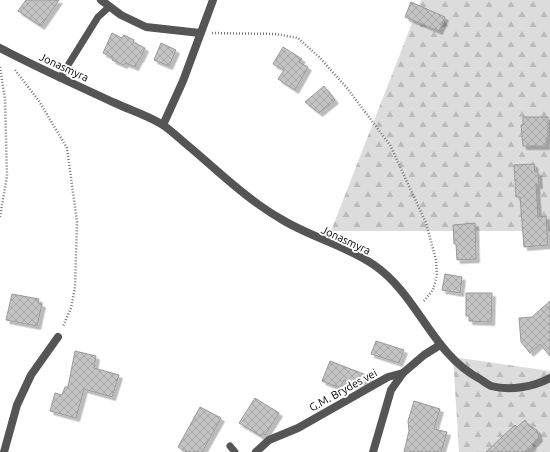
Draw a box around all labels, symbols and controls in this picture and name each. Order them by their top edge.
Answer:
street label: Jonasmyra [37,50,91,84]
street label: Jonasmyra [319,223,373,257]
street label: G.M. Brydes vei [307,366,379,414]

